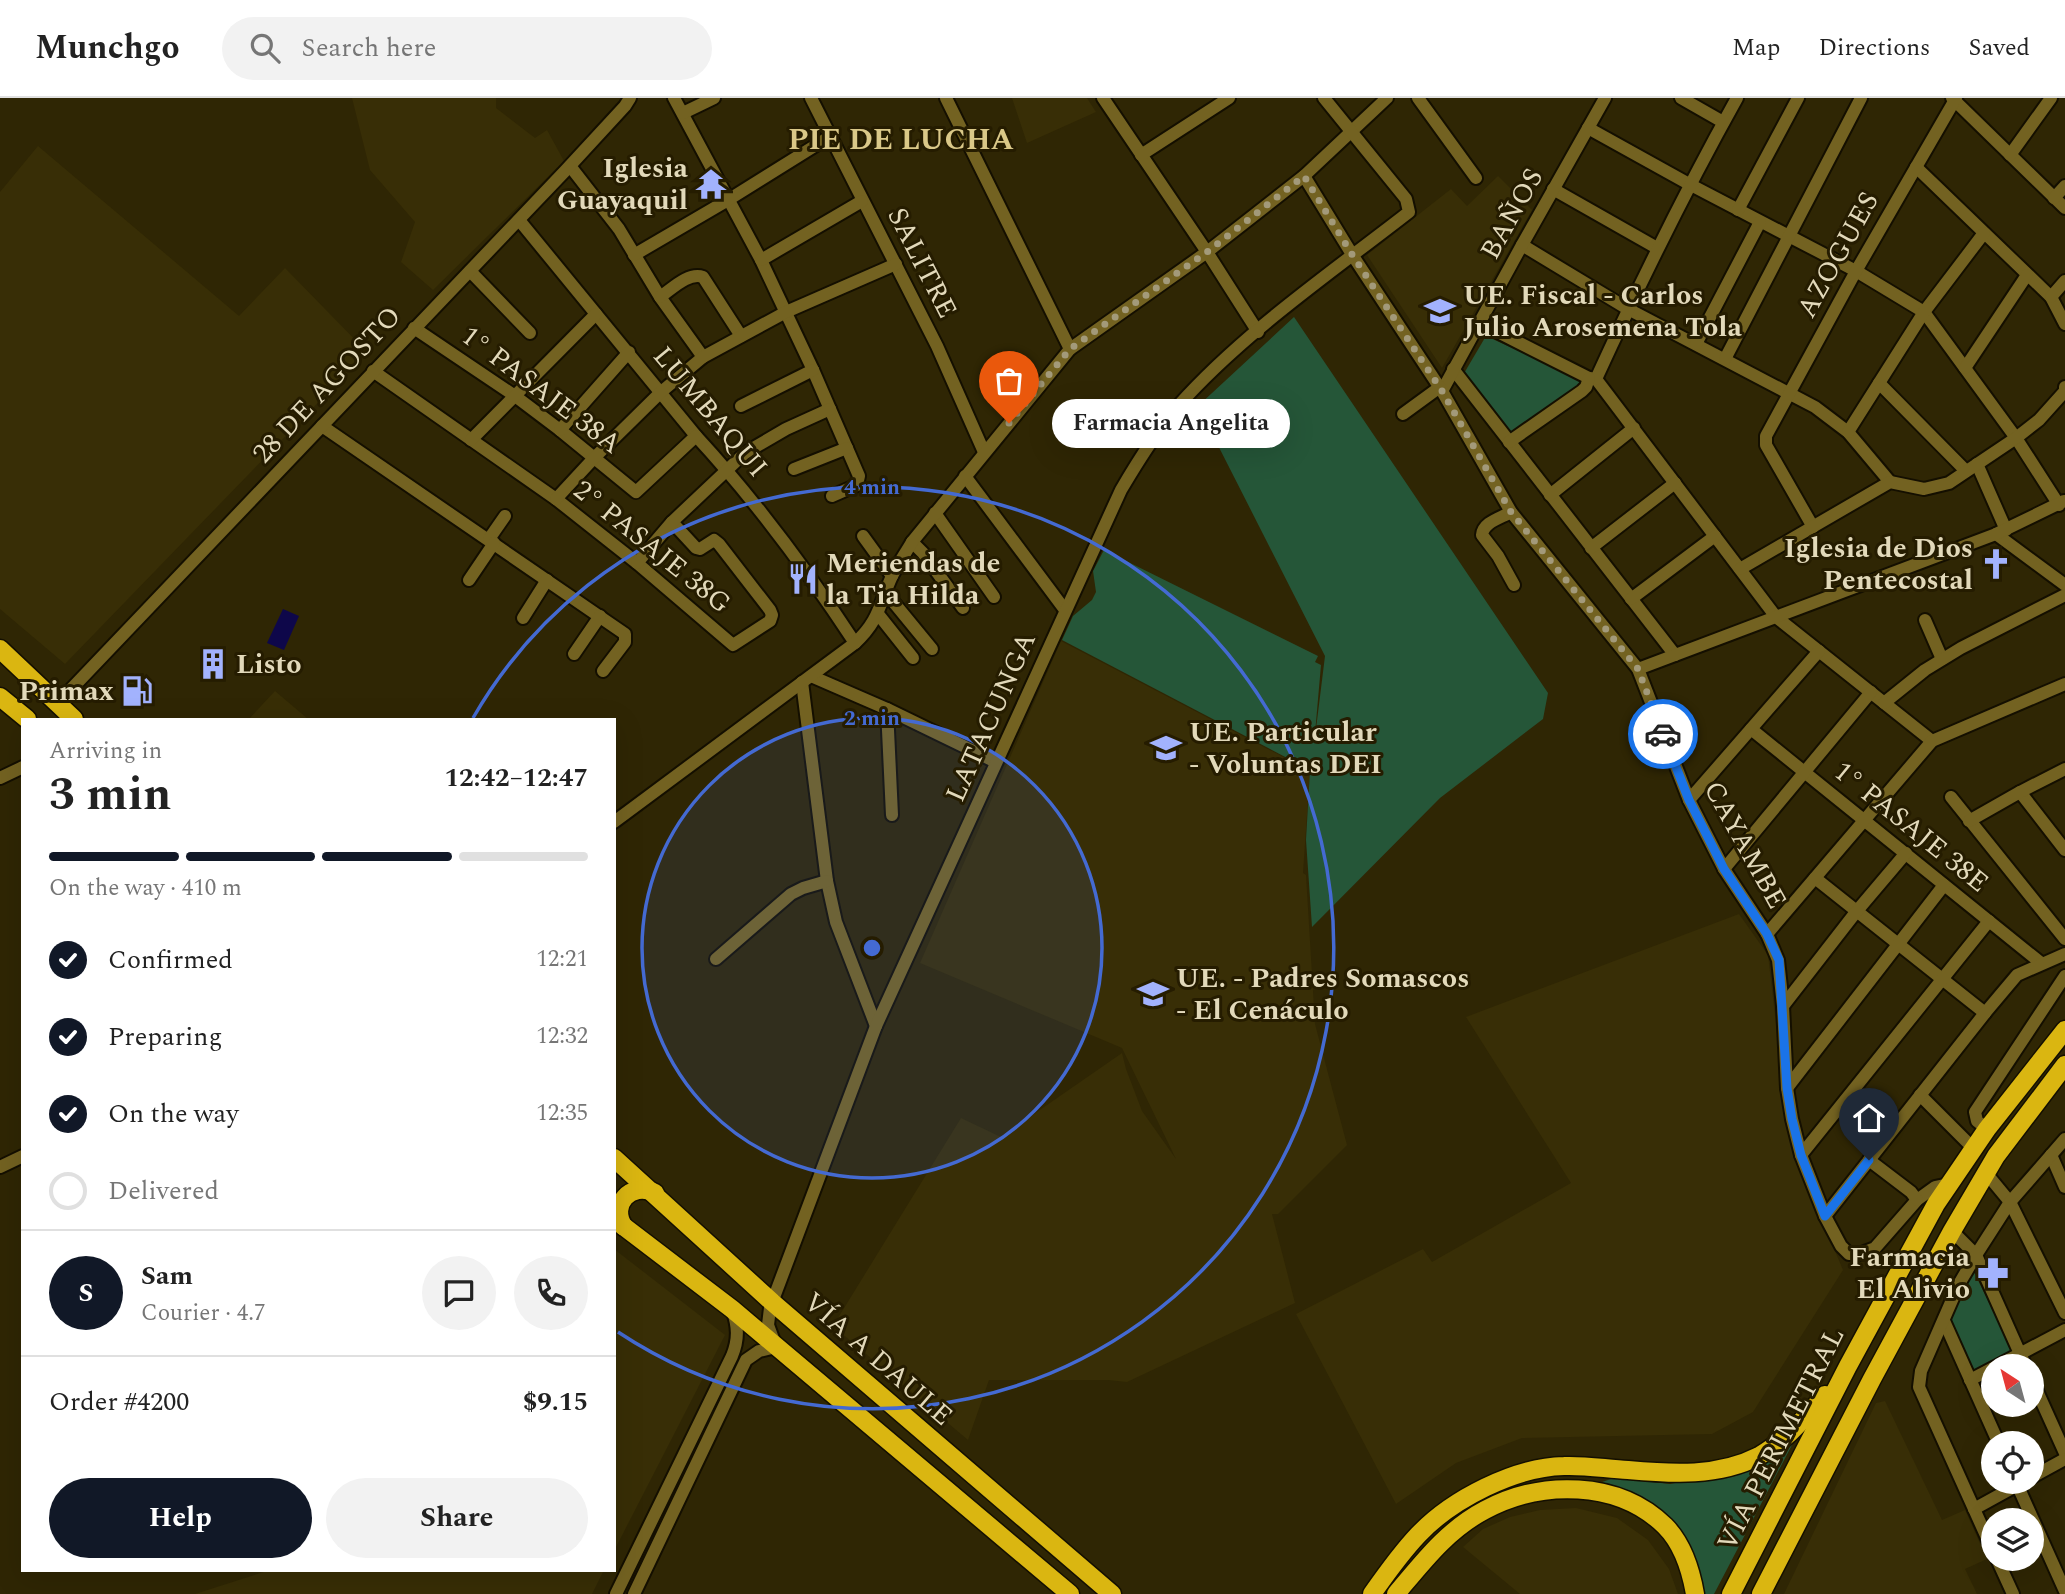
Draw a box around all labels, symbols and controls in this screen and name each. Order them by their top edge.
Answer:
search box [222,17,712,80]
text: Munchgo [35,23,180,73]
text: Search here [302,28,436,68]
icon: search [246,29,284,67]
text: Map [1732,30,1780,66]
text: Directions [1818,30,1930,66]
text: Saved [1968,30,2030,66]
district label: PIE DE LUCHA [788,117,1014,163]
place label: Iglesia Guayaquil [557,147,689,222]
street label: BAÑOS [1469,160,1555,268]
temple icon: Iglesia Guayaquil [694,167,728,201]
street label: AZOGUES [1786,184,1890,326]
street label: SALITRE [876,200,968,326]
place label: UE. Fiscal - Carlos Julio Arosemena Tola [1463,274,1742,349]
school or university icon: UE. Fiscal - Carlos Julio Arosemena Tola [1423,294,1457,328]
street label: 28 DE AGOSTO [242,296,412,474]
street label: 1° PASAJE 38A [451,315,631,465]
street label: LUMBAQUI [642,337,778,487]
pin [979,351,1039,423]
icon: bag [990,362,1028,400]
callout: Farmacia Angelita [1051,398,1289,448]
text: Farmacia Angelita [1073,406,1269,441]
street label: 2° PASAJE 38G [564,470,740,624]
text: 4 min [844,472,900,504]
place label: Iglesia de Dios Pentecostal [1784,527,1973,602]
place label: Meriendas de la Tia Hilda [826,542,1000,617]
church icon: Iglesia de Dios Pentecostal [1979,547,2013,581]
restaurant icon: Meriendas de la Tia Hilda [786,562,820,596]
street label: LATACUNGA [934,625,1048,809]
place label: Listo [236,643,302,686]
building icon: Listo [196,647,230,681]
place label: Primax [19,670,114,713]
fuel station icon: Primax [120,674,154,708]
courier [1628,699,1698,769]
text: 2 min [844,703,900,735]
place label: UE. Particular - Voluntas DEI [1189,711,1382,786]
icon: car [1644,715,1682,753]
school or university icon: UE. Particular - Voluntas DEI [1149,731,1183,765]
text: Arriving in [49,734,162,769]
street label: 1° PASAJE 38E [1824,751,1998,903]
text: 12:42–12:47 [444,758,588,798]
text: 3 min [49,760,171,830]
street label: CAYAMBE [1692,773,1798,917]
text: On the way · 410 m [49,871,242,906]
centre of rings [860,936,884,960]
text: Confirmed [108,940,233,980]
icon: check [49,941,87,979]
text: 12:21 [536,942,588,977]
place label: UE. - Padres Somascos - El Cenáculo [1176,957,1469,1032]
school or university icon: UE. - Padres Somascos - El Cenáculo [1136,977,1170,1011]
text: Preparing [108,1017,222,1057]
icon: check [49,1018,87,1056]
text: 12:32 [536,1019,588,1054]
pin [1839,1088,1899,1160]
text: On the way [108,1094,239,1134]
icon: check [49,1095,87,1133]
text: 12:35 [536,1096,588,1131]
icon: home [1850,1099,1888,1137]
text: Delivered [108,1171,219,1211]
place label: Farmacia El Alivio [1850,1236,1971,1311]
text: Sam [141,1256,193,1296]
button: chat [422,1256,496,1330]
button: phone [514,1256,588,1330]
pharmacy icon: Farmacia El Alivio [1976,1256,2010,1290]
text: S [79,1273,93,1313]
street label: VÍA A DAULE [793,1282,963,1436]
text: Courier · 4.7 [141,1296,266,1331]
street label: VÍA PERIMETRAL [1706,1319,1856,1559]
north arrow [1981,1354,2044,1418]
map controls [1981,1354,2044,1571]
text: Order #4200 [49,1382,189,1422]
text: $9.15 [523,1382,588,1422]
button: locate [1981,1431,2044,1494]
button: Help [49,1478,312,1558]
button: Share [326,1478,588,1558]
button: layers [1981,1508,2044,1571]

